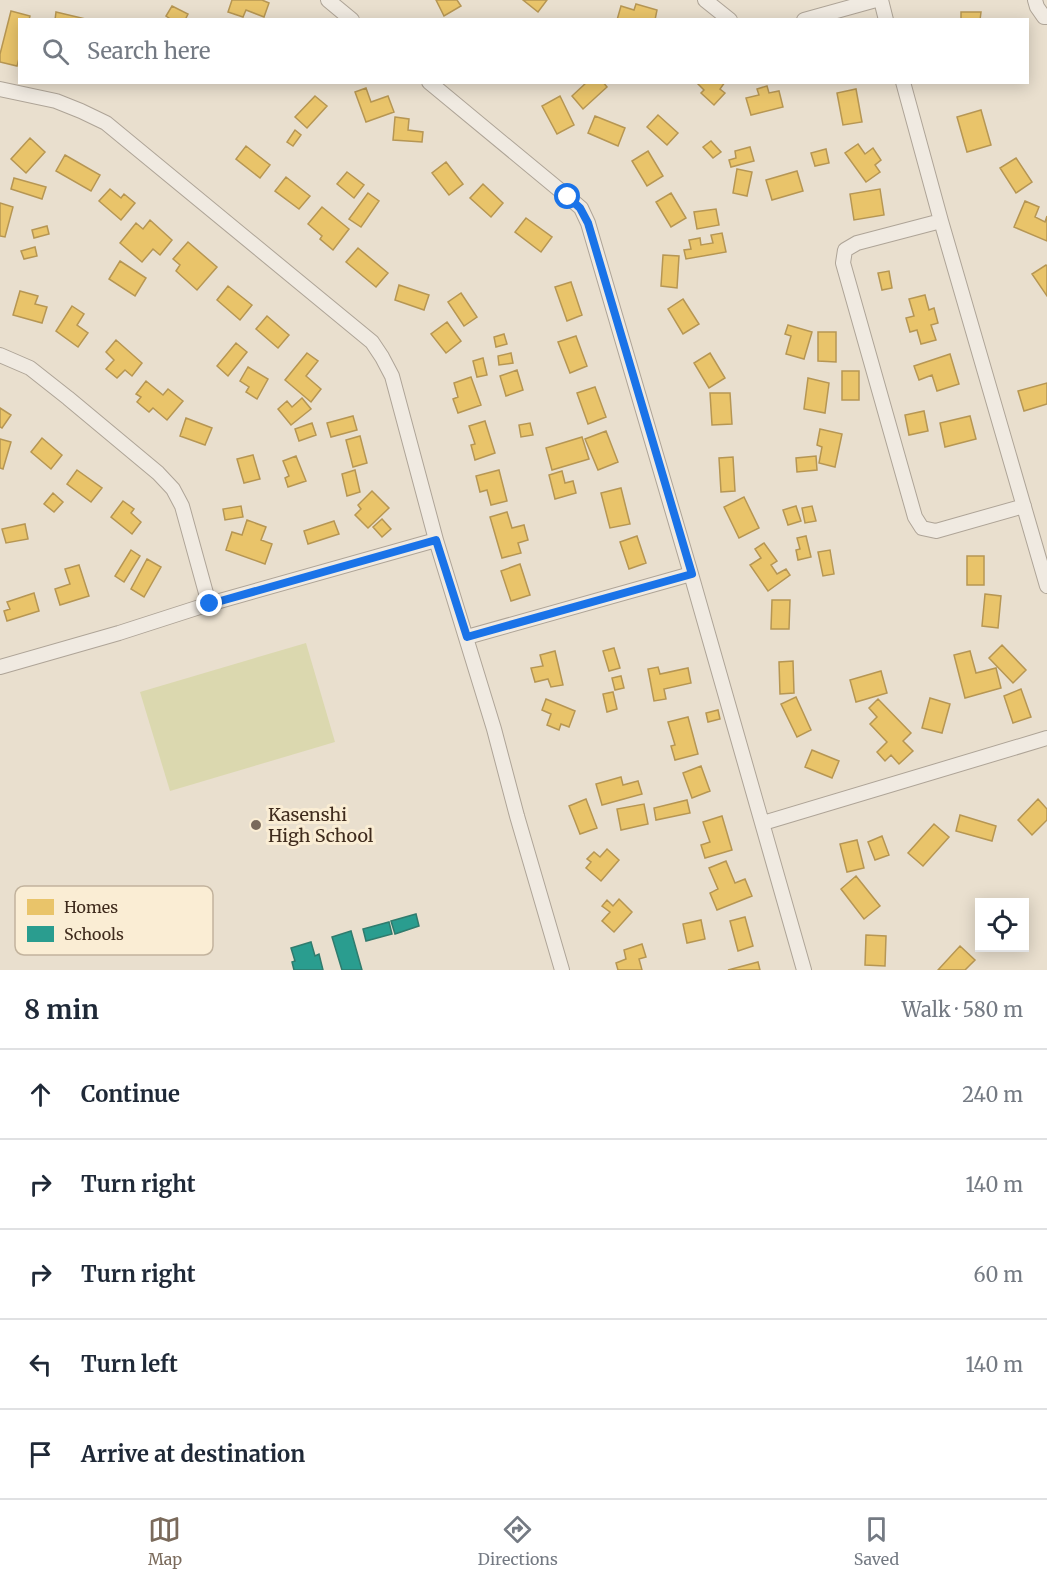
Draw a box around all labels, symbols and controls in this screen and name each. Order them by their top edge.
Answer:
search box [18,18,1029,84]
icon: search [39,35,72,68]
text: Search here [87,37,210,65]
route start [554,183,580,209]
route end [196,590,222,616]
place label: Kasenshi High School [268,803,374,847]
marker: Kasenshi High School [249,818,263,832]
legend [15,886,213,955]
text: Homes [64,897,118,917]
map controls [975,898,1029,952]
button: locate [975,898,1029,952]
text: Schools [64,924,124,944]
text: 8 min [24,993,99,1026]
text: Walk · 580 m [902,997,1023,1022]
icon: ahead [24,1078,57,1111]
text: Continue [81,1080,180,1108]
text: 240 m [962,1082,1023,1107]
icon: right [24,1168,57,1201]
text: Turn right [81,1170,195,1198]
text: 140 m [966,1172,1023,1197]
icon: right [24,1258,57,1291]
text: Turn right [81,1260,195,1288]
text: 60 m [973,1262,1023,1287]
icon: left [24,1348,57,1381]
text: Turn left [81,1350,178,1378]
text: 140 m [966,1352,1023,1377]
icon: arrive [24,1438,57,1471]
text: Arrive at destination [81,1440,305,1468]
tab: Map [148,1513,182,1569]
tab: Directions [478,1513,558,1569]
tab: Saved [854,1513,899,1569]

